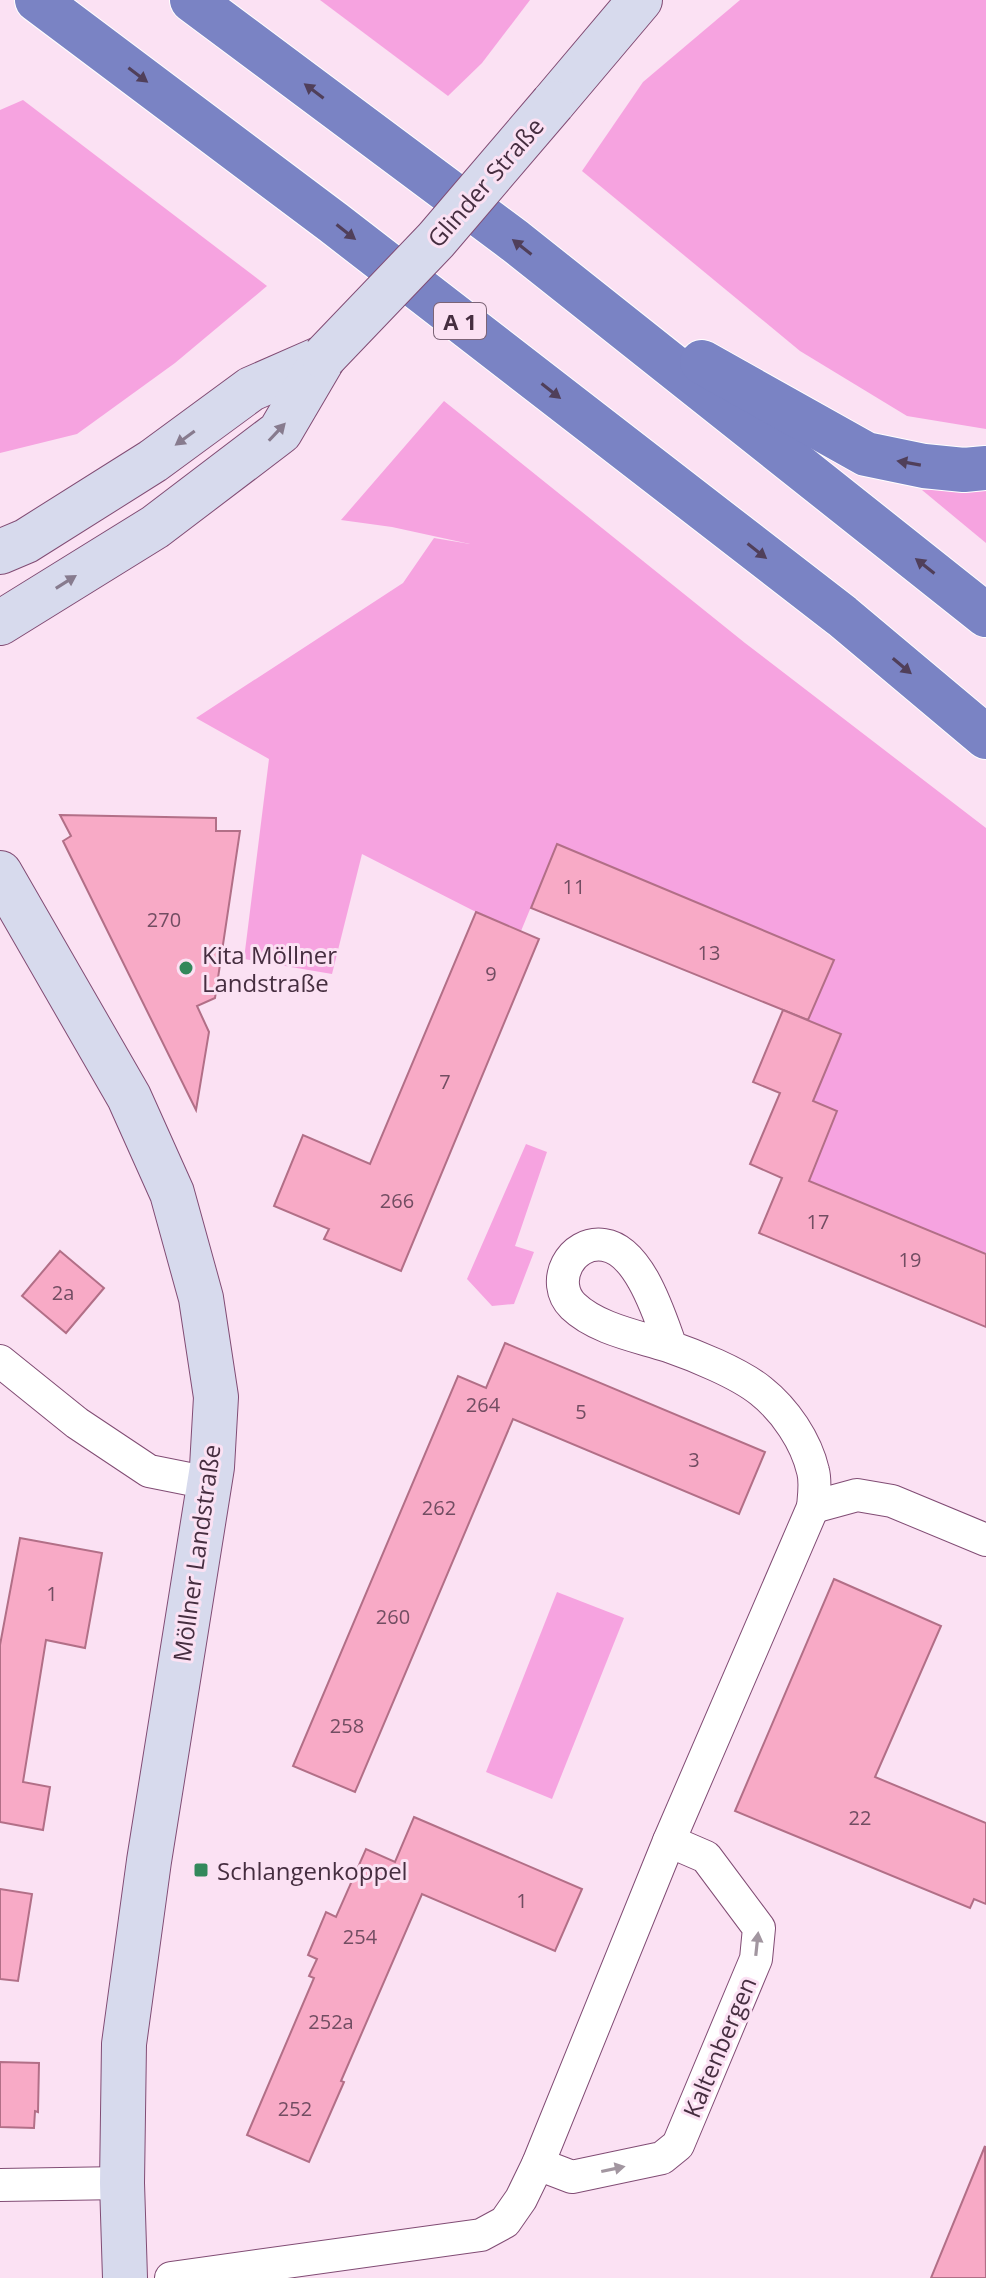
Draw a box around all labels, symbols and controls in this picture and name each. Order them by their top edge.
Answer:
one-way arrow [128,67,149,83]
one-way arrow [303,83,325,99]
street label: Glinder Straße [419,110,551,254]
one-way arrow [336,223,356,240]
one-way arrow [512,239,532,256]
road number: A 1 [434,303,486,339]
one-way arrow [541,383,561,399]
one-way arrow [268,422,285,442]
one-way arrow [174,430,195,446]
one-way arrow [896,457,921,469]
one-way arrow [747,542,767,558]
one-way arrow [915,559,935,575]
one-way arrow [55,576,77,590]
one-way arrow [891,657,911,674]
house number: 11 [563,873,585,900]
house number: 270 [147,906,181,933]
place label: Kita Möllner Landstraße [202,938,337,999]
house number: 13 [698,939,720,966]
marker: Kita Möllner Landstraße [177,959,195,977]
house number: 9 [485,960,497,987]
house number: 7 [439,1068,451,1095]
house number: 266 [380,1187,414,1214]
house number: 17 [807,1208,829,1235]
house number: 19 [899,1246,921,1273]
house number: 2a [52,1279,74,1306]
house number: 264 [466,1391,501,1418]
house number: 5 [575,1398,587,1425]
street label: Möllner Landstraße [164,1442,228,1664]
house number: 3 [688,1446,700,1473]
house number: 262 [422,1494,456,1521]
house number: 1 [46,1580,58,1607]
house number: 260 [376,1603,410,1630]
house number: 258 [330,1712,364,1739]
house number: 22 [849,1804,871,1831]
place label: Schlangenkoppel [217,1854,408,1887]
marker: Schlangenkoppel [192,1861,210,1879]
house number: 1 [516,1887,528,1914]
house number: 254 [343,1923,378,1950]
one-way arrow [751,1931,764,1956]
street label: Kaltenbergen [674,1971,764,2123]
house number: 252a [308,2008,354,2035]
house number: 252 [278,2095,312,2122]
one-way arrow [600,2162,625,2175]

